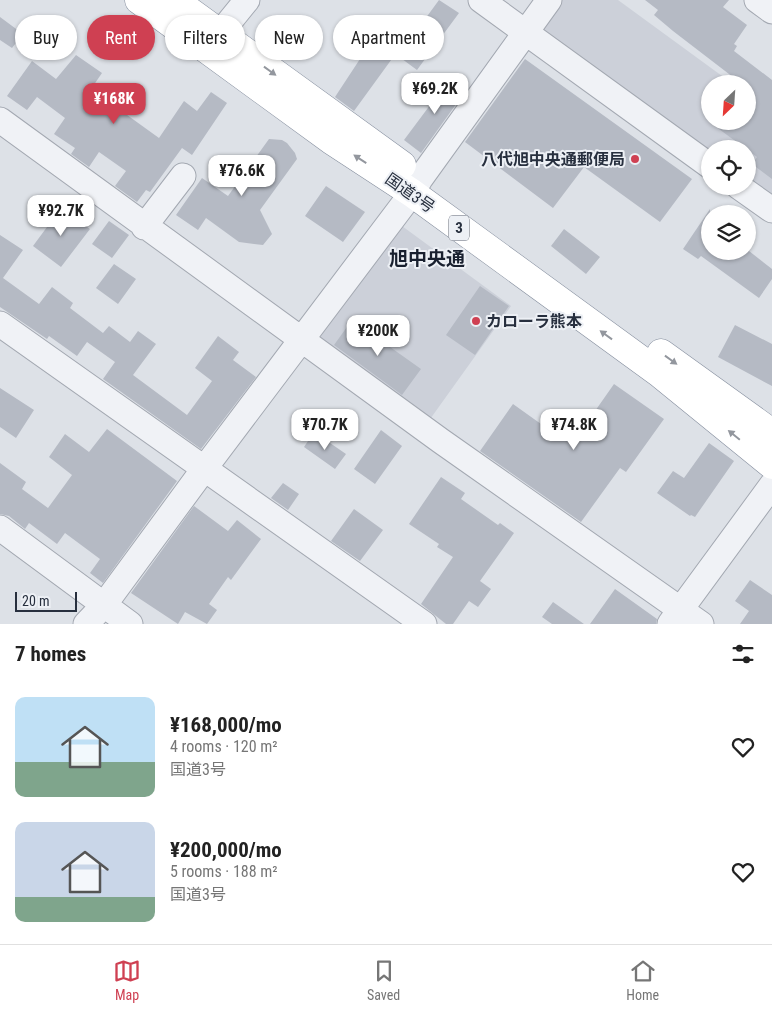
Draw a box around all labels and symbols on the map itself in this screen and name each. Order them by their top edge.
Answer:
one-way arrow [263,66,277,76]
pin: ¥69.2K [394,72,476,115]
north arrow [701,75,756,130]
pin: ¥168K [79,82,149,125]
place label: 八代旭中央通郵便局 [481,150,625,169]
marker: 八代旭中央通郵便局 [629,153,641,165]
pin: ¥76.6K [201,154,283,197]
one-way arrow [353,154,367,164]
street label: 国道3号 [382,169,438,217]
pin: ¥92.7K [20,194,102,237]
road number: 3 [449,216,469,240]
district label: 旭中央通 [389,247,465,270]
place label: カローラ熊本 [486,312,582,331]
pin: ¥200K [343,314,413,357]
marker: カローラ熊本 [470,315,482,327]
one-way arrow [599,330,613,340]
one-way arrow [664,355,678,365]
pin: ¥70.7K [284,408,366,451]
pin: ¥74.8K [533,408,615,451]
one-way arrow [728,429,741,440]
scale bar [15,589,78,612]

